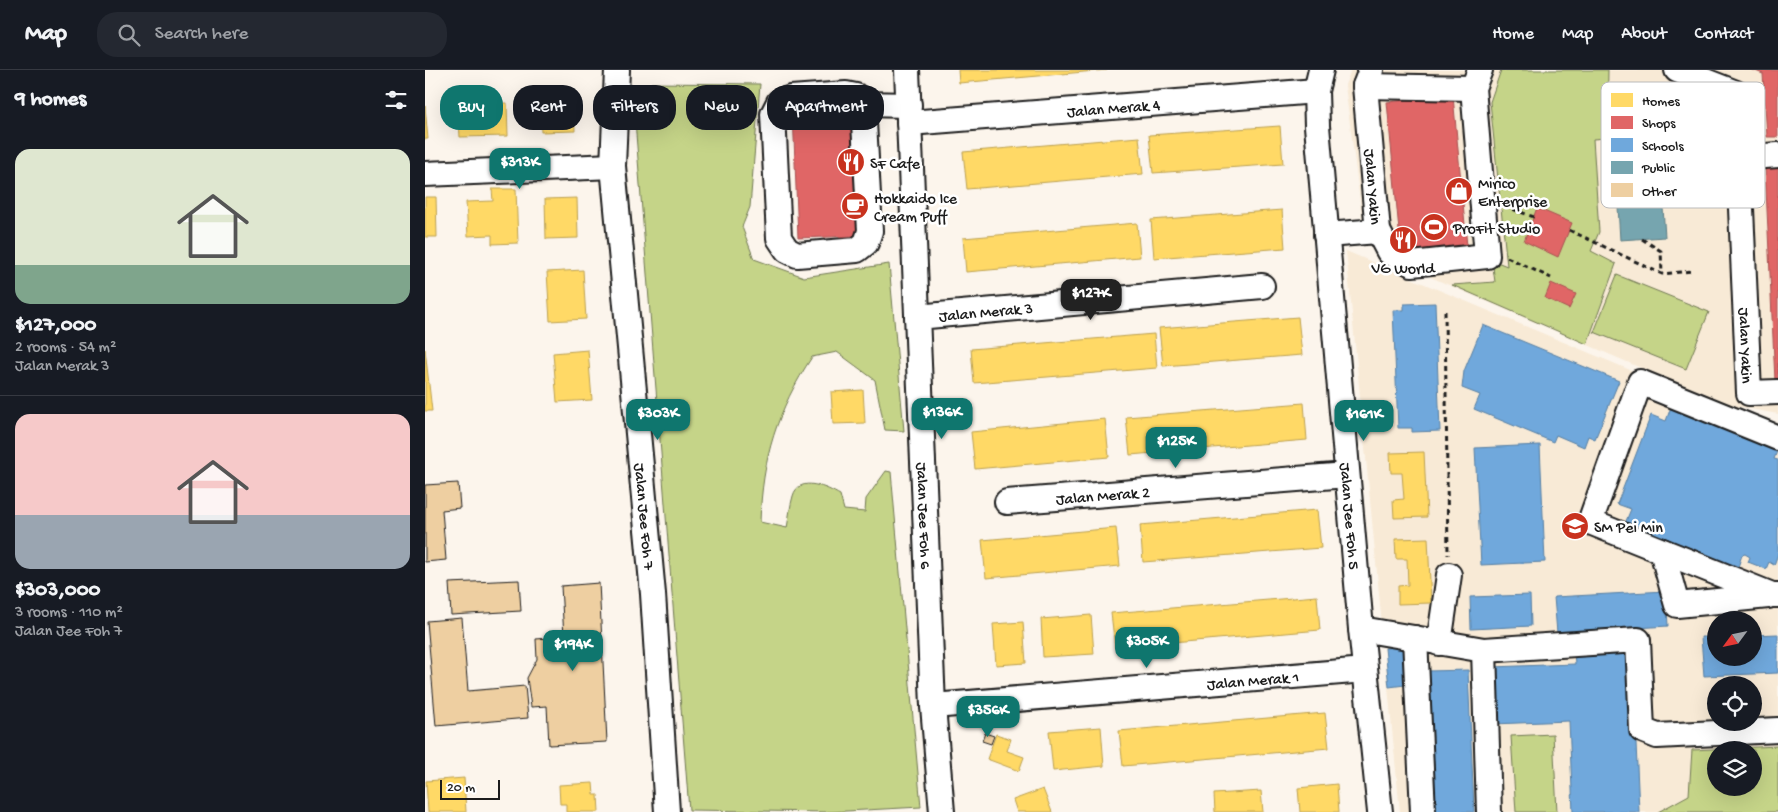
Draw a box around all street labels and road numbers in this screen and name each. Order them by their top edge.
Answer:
street label: Jalan Merak 4 [1066,97,1161,124]
street label: Jalan Yakin [1358,148,1383,226]
street label: Jalan Merak 3 [938,301,1034,328]
street label: Jalan Yakin [1732,307,1755,384]
street label: Jalan Jee Foh 7 [628,462,657,572]
street label: Jalan Jee Foh 6 [910,462,933,571]
street label: Jalan Jee Foh 5 [1333,462,1362,571]
street label: Jalan Merak 2 [1055,485,1151,511]
street label: Jalan Merak 1 [1206,670,1300,696]

